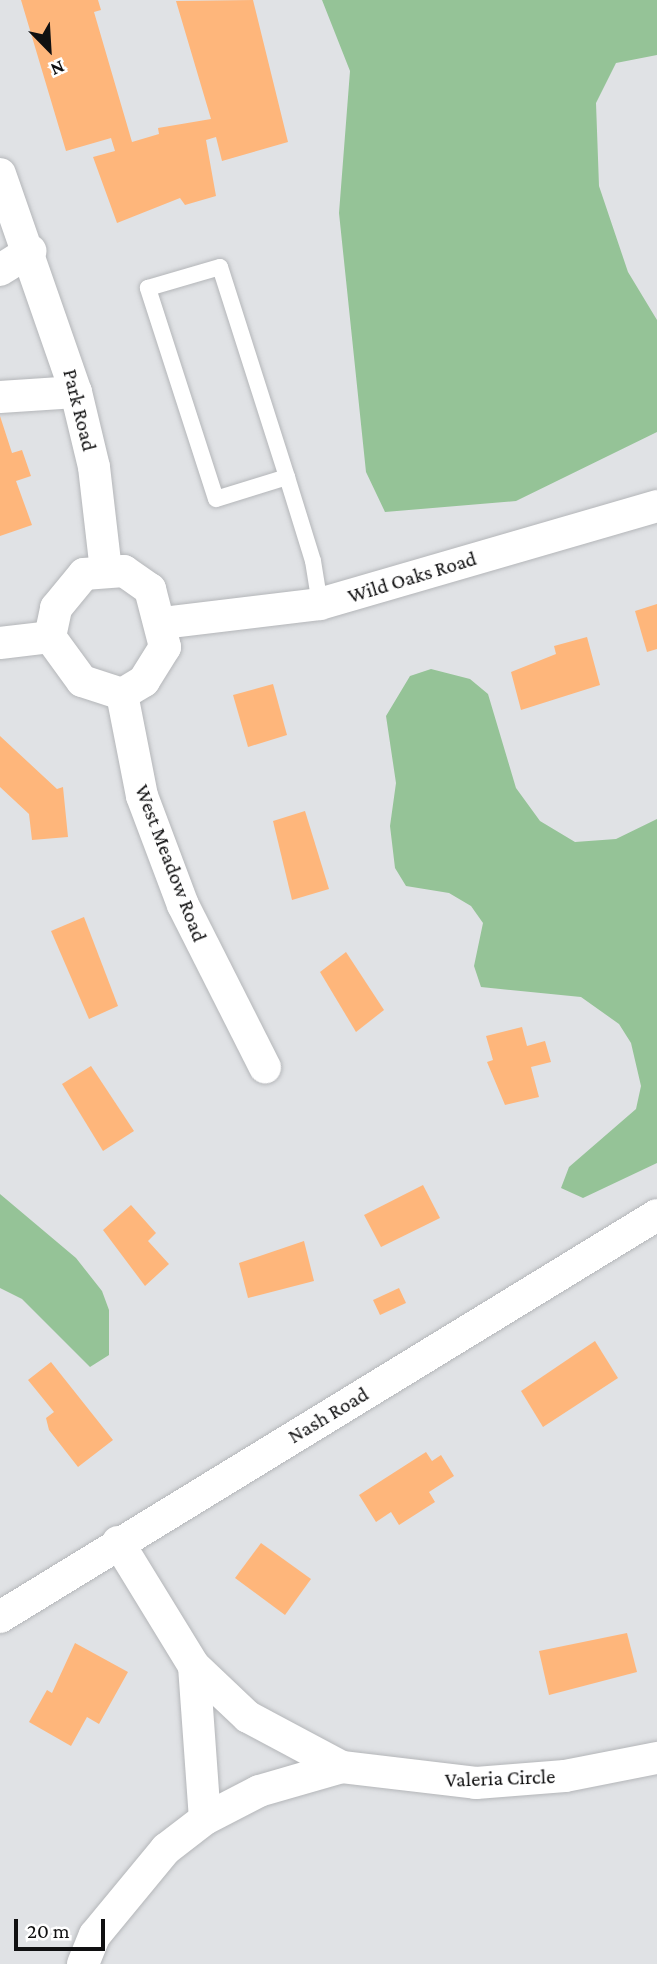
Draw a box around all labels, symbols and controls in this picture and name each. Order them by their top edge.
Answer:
north arrow [14,14,84,84]
text: N [48,56,68,81]
street label: Park Road [58,366,102,454]
street label: Wild Oaks Road [345,545,479,609]
street label: West Meadow Road [129,781,213,945]
street label: Nash Road [283,1381,373,1449]
street label: Valeria Circle [444,1763,556,1793]
scale bar [18,1904,108,1948]
text: 20 m [27,1919,70,1943]

